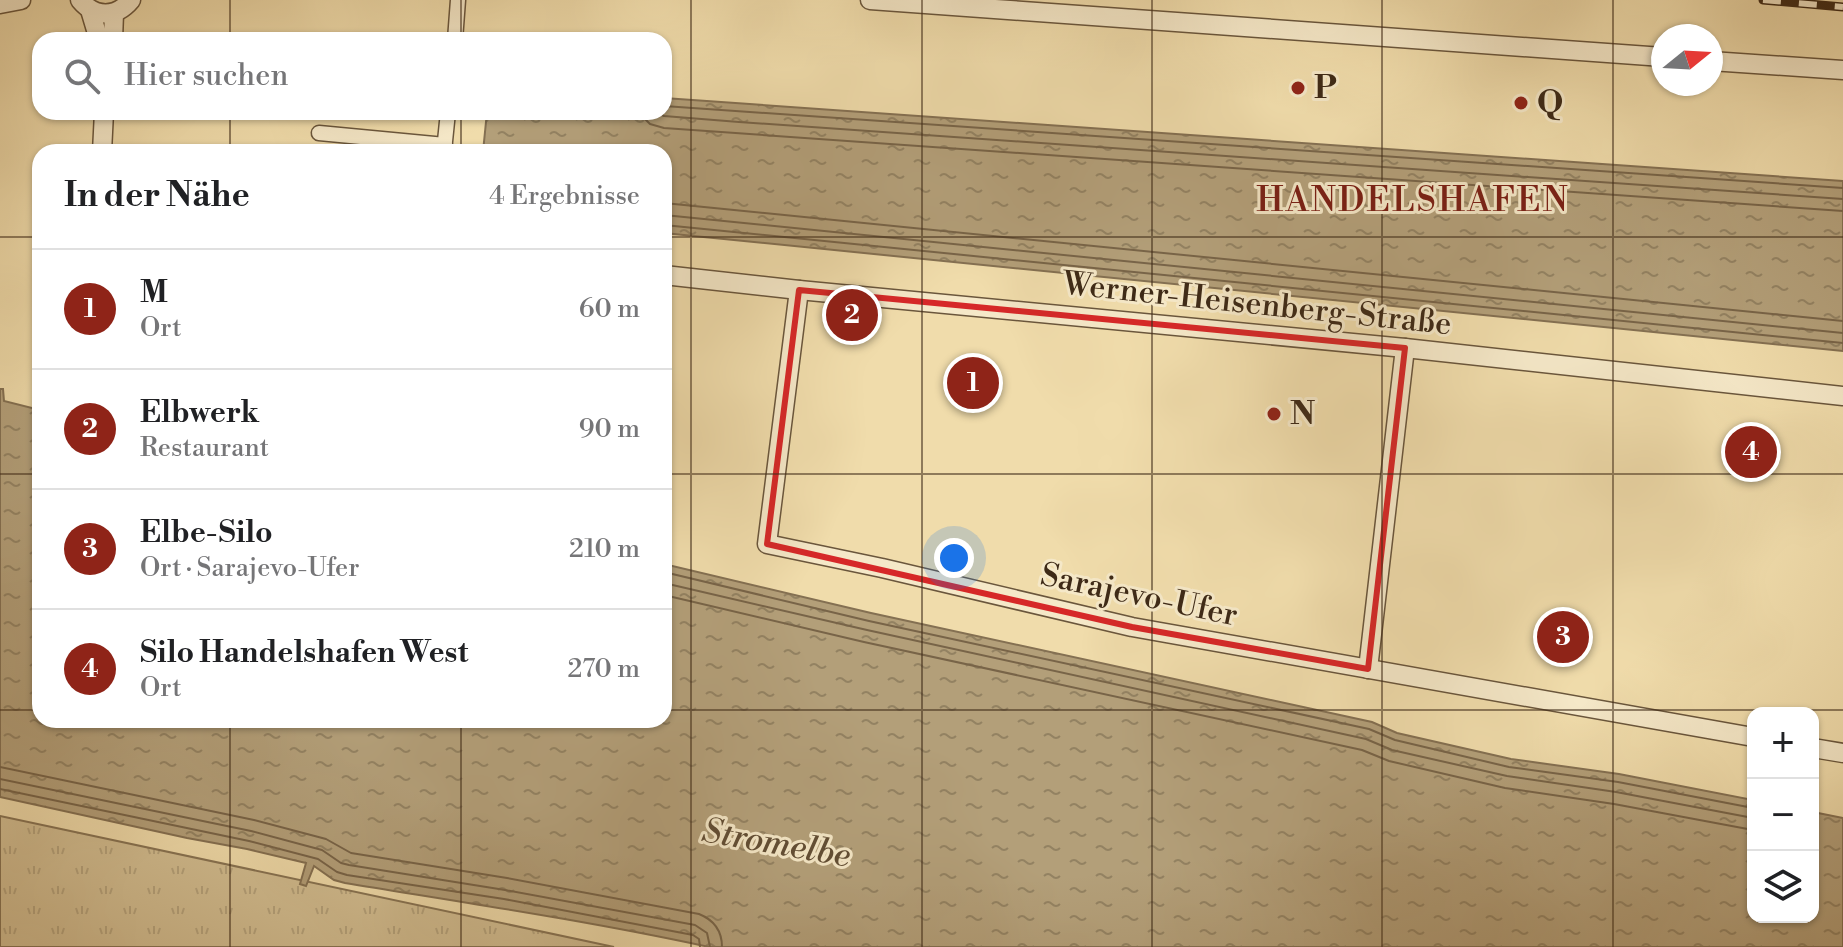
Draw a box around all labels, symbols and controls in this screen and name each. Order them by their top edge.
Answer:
north arrow [1651,24,1723,96]
search box [32,32,672,120]
icon: search [60,54,104,98]
text: Hier suchen [124,57,288,95]
place label: P [1314,68,1337,108]
marker: P [1289,79,1307,97]
place label: Q [1537,83,1563,123]
marker: Q [1512,94,1530,112]
text: In der Nähe [64,175,250,217]
text: 4 Ergebnisse [489,180,640,212]
district label: HANDELSHAFEN [1256,180,1570,222]
street label: Werner-Heisenberg-Straße [1060,264,1453,344]
text: M [140,274,168,312]
pin: 2 [826,285,878,345]
text: 1 [84,293,96,325]
text: 60 m [579,293,640,325]
text: Ort [140,312,182,344]
pin: 1 [947,353,999,413]
text: Elbwerk [140,394,259,432]
place label: N [1290,394,1315,434]
marker: N [1265,405,1283,423]
text: 2 [82,413,98,445]
text: 90 m [579,413,640,445]
pin: 4 [1725,422,1777,482]
text: Restaurant [140,432,269,464]
text: Elbe-Silo [140,514,273,552]
text: 3 [82,533,98,565]
text: 210 m [569,533,640,565]
your location [934,538,974,578]
text: Ort · Sarajevo-Ufer [140,552,359,584]
street label: Sarajevo-Ufer [1037,555,1241,635]
pin: 3 [1537,607,1589,667]
text: Silo Handelshafen West [140,634,468,672]
text: 4 [81,653,99,685]
text: 270 m [567,653,640,685]
text: Ort [140,672,182,704]
map controls [1747,707,1819,923]
button: + [1747,707,1819,779]
button: − [1747,779,1819,851]
water label: Stromelbe [699,810,854,878]
button: layers [1747,851,1819,923]

